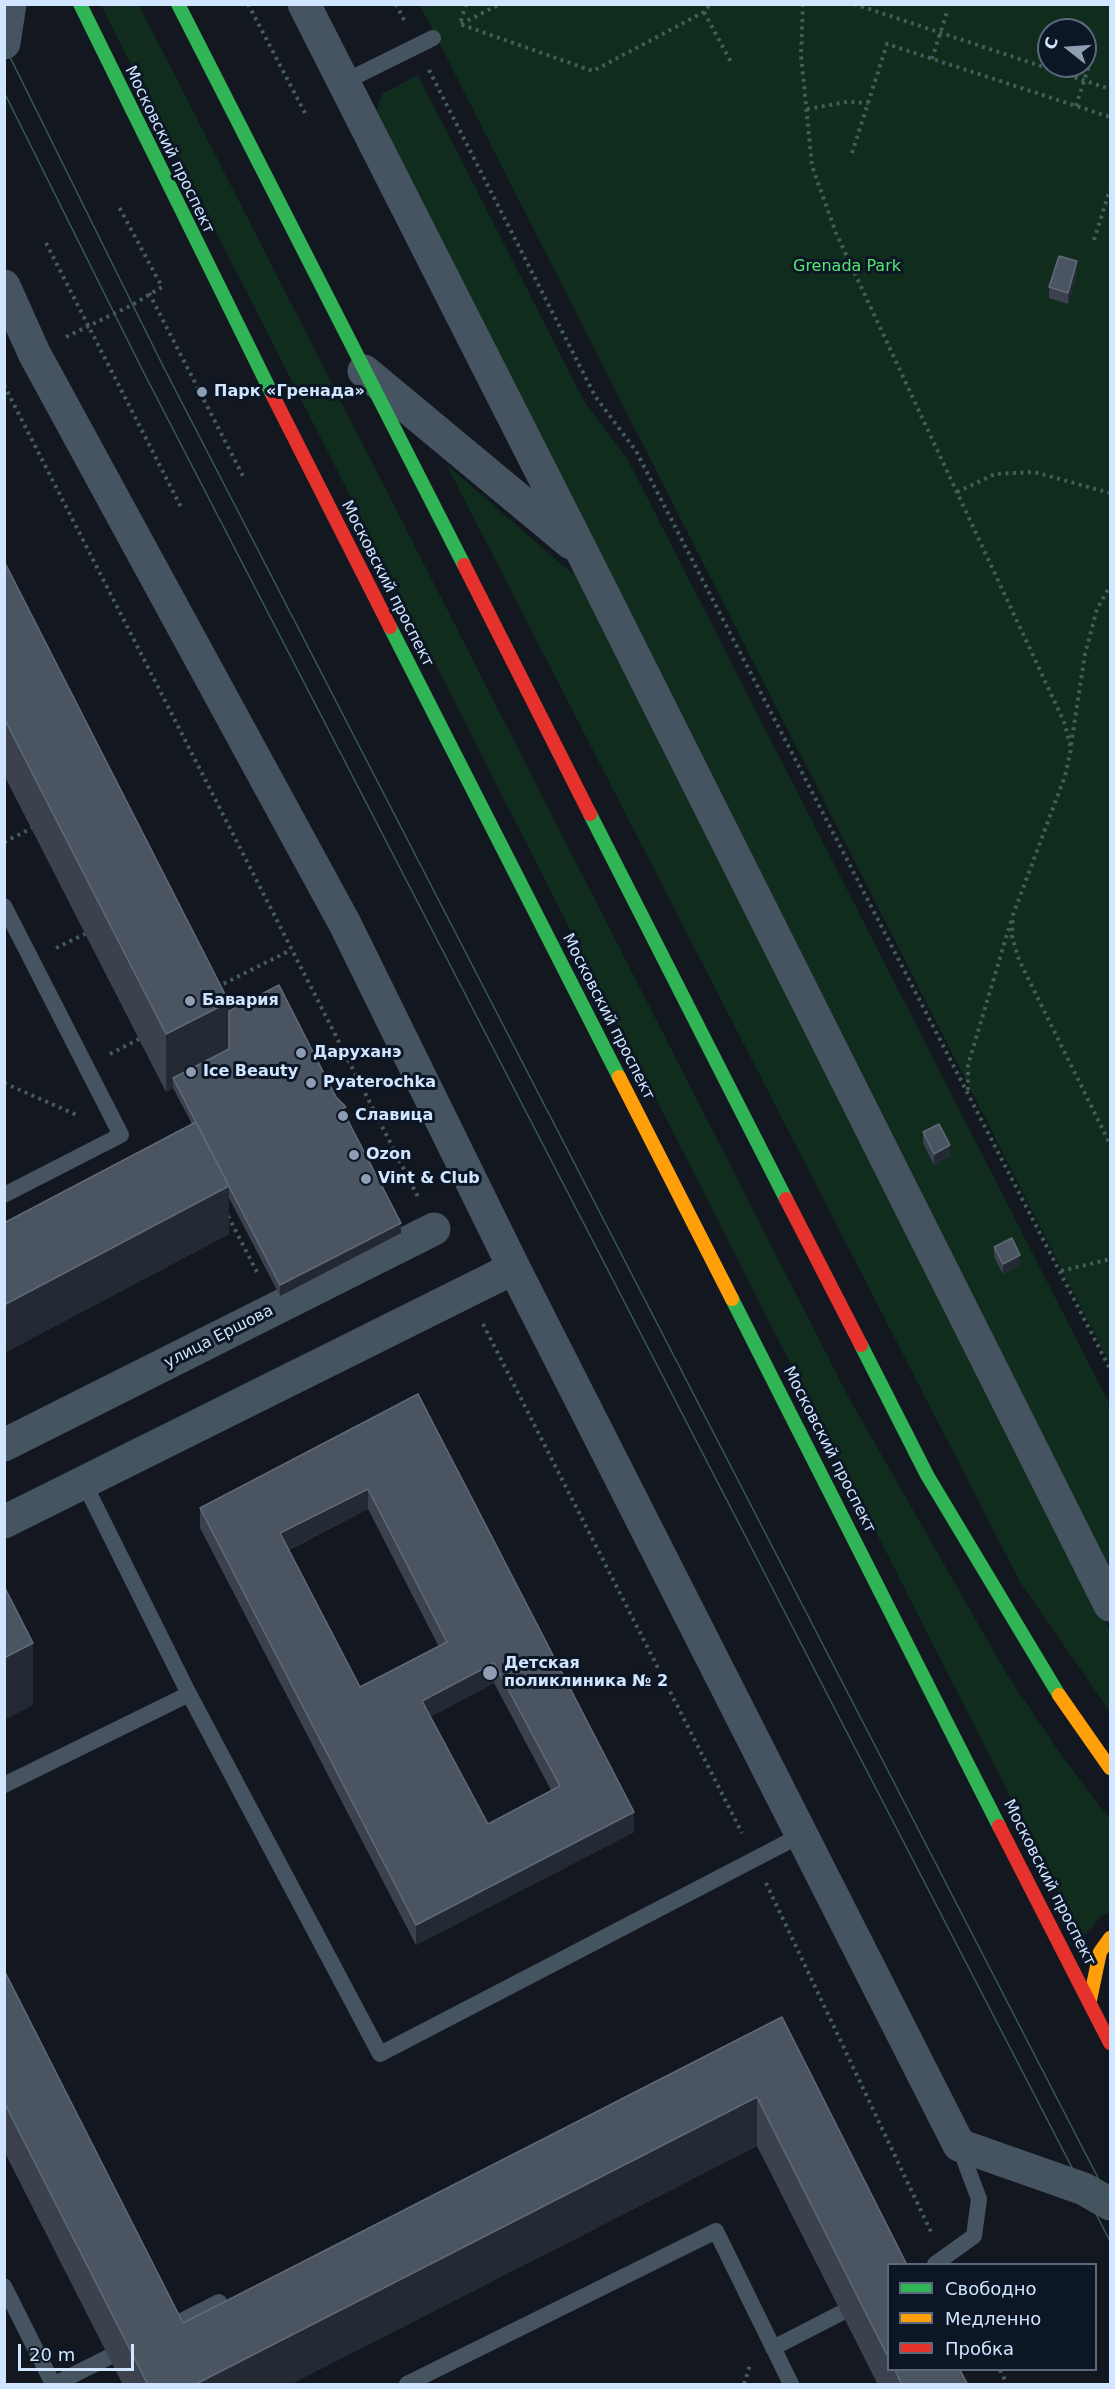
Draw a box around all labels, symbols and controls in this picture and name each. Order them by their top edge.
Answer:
north arrow [1037,18,1097,78]
text: С [1040,35,1062,52]
street label: Московский проспект [120,63,218,237]
park label: Grenada Park [793,257,901,277]
place label: Парк «Гренада» [214,382,365,402]
marker: Парк «Гренада» [195,385,209,399]
street label: Московский проспект [337,498,437,670]
street label: Московский проспект [558,931,658,1103]
place label: Бавария [202,991,279,1011]
marker: Бавария [183,994,197,1008]
place label: Даруханэ [313,1043,402,1063]
marker: Даруханэ [294,1046,308,1060]
place label: Ice Beauty [203,1062,298,1082]
marker: Ice Beauty [184,1065,198,1079]
place label: Pyaterochka [323,1073,436,1093]
marker: Pyaterochka [304,1076,318,1090]
place label: Славица [355,1106,433,1126]
marker: Славица [336,1109,350,1123]
place label: Ozon [366,1145,411,1165]
marker: Ozon [347,1148,361,1162]
place label: Vint & Club [378,1169,480,1189]
marker: Vint & Club [359,1172,373,1186]
street label: улица Ершова [161,1301,277,1373]
street label: Московский проспект [779,1364,879,1536]
place label: Детская поликлиника № 2 [504,1654,668,1692]
marker: Детская поликлиника № 2 [481,1664,499,1682]
street label: Московский проспект [999,1797,1099,1969]
legend [887,2263,1097,2371]
text: Свободно [945,2278,1037,2299]
text: Медленно [945,2308,1041,2329]
scale bar [21,2332,136,2370]
text: Пробка [945,2338,1014,2359]
text: 20 m [29,2344,75,2365]

